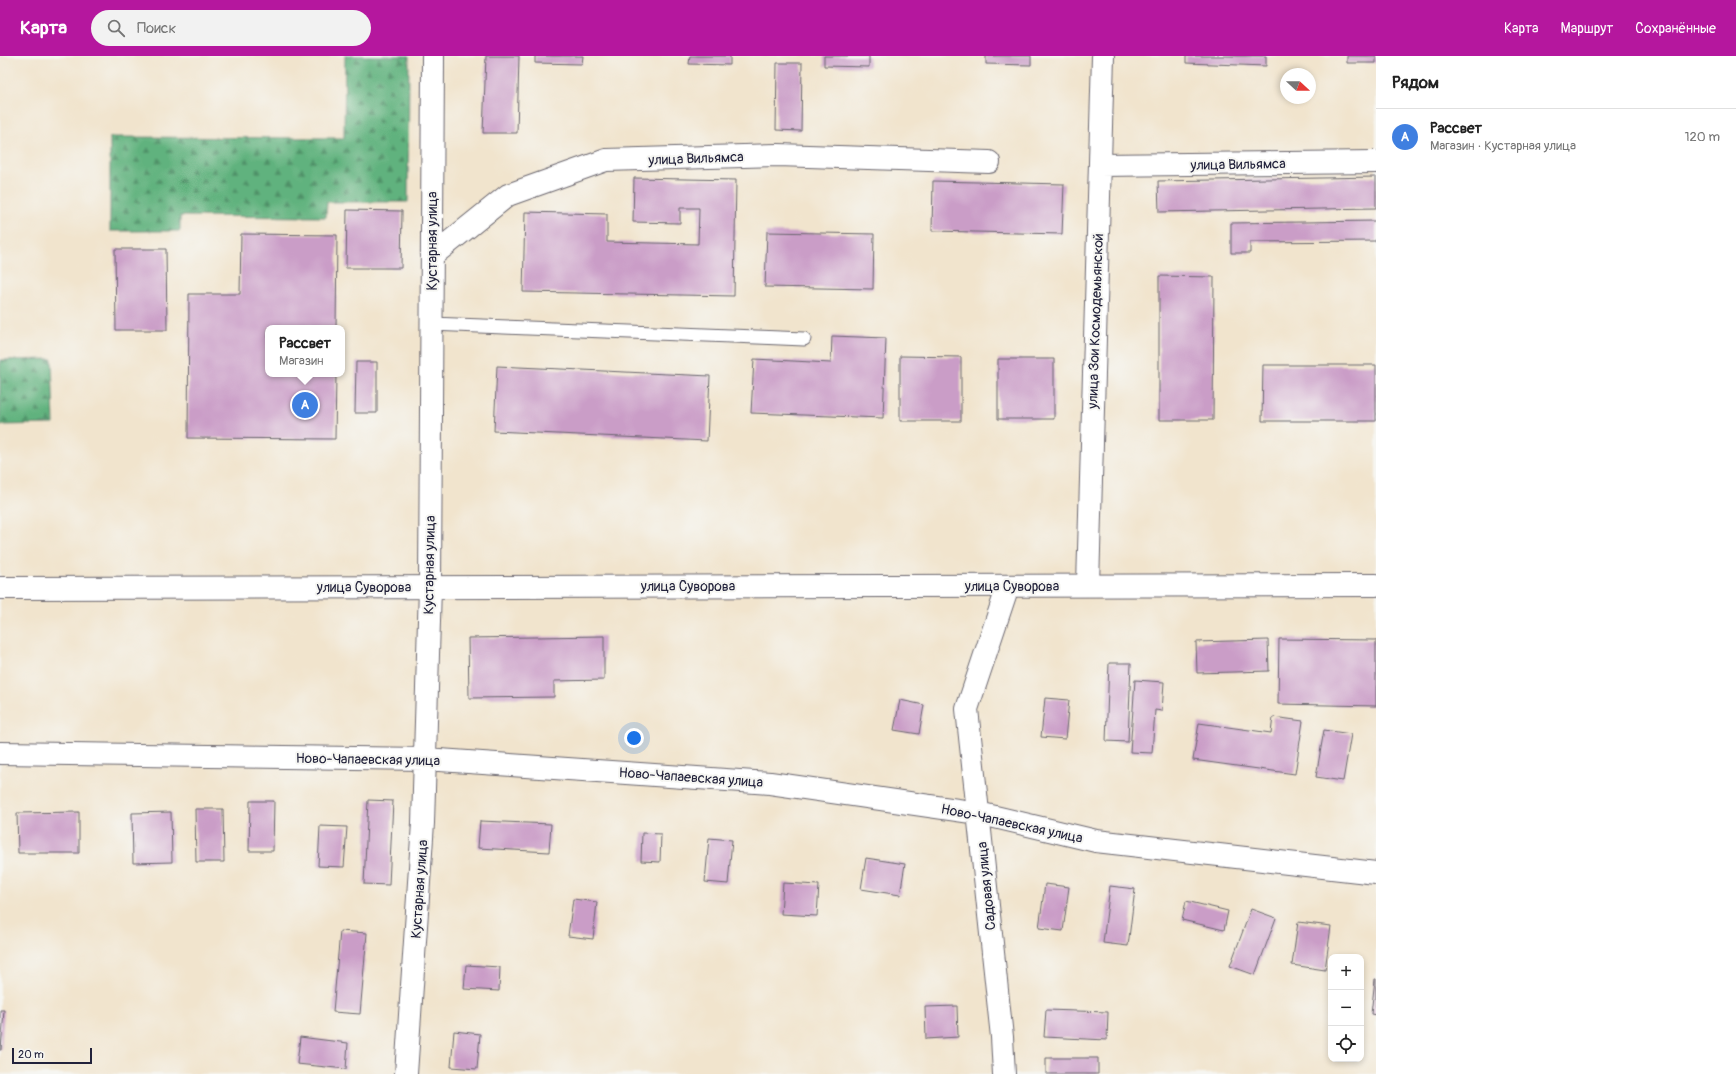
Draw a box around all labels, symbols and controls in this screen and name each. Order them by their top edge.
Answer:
search box [91,10,371,46]
text: Карта [20,16,67,40]
icon: search [105,17,127,39]
text: Поиск [137,19,176,38]
text: Карта [1504,20,1539,37]
text: Маршрут [1561,20,1613,37]
text: Сохранённые [1635,20,1716,37]
north arrow [1280,68,1316,104]
text: Рядом [1392,72,1439,93]
text: Рассвет [1430,119,1482,138]
text: A [1401,129,1409,145]
text: 120 m [1684,129,1720,145]
text: Магазин · Кустарная улица [1430,138,1576,154]
street label: улица Вильямса [647,148,744,169]
street label: улица Вильямса [1189,155,1286,174]
street label: Кустарная улица [424,192,441,290]
street label: улица Зои Космодемьянской [1084,233,1107,410]
popup [265,325,345,377]
text: Рассвет [279,334,331,353]
text: Магазин [279,353,323,369]
pin: A [292,390,318,420]
street label: Кустарная улица [420,515,439,615]
street label: улица Суворова [640,578,735,595]
street label: улица Суворова [964,578,1059,595]
street label: улица Суворова [316,579,411,596]
your location [624,728,644,748]
street label: Ново-Чапаевская улица [296,750,440,769]
street label: Ново-Чапаевская улица [618,764,764,791]
street label: Ново-Чапаевская улица [939,800,1084,847]
street label: Кустарная улица [408,839,431,939]
street label: Садовая улица [973,841,1000,931]
map controls [1328,954,1364,1062]
button: + [1328,954,1364,990]
button: − [1328,990,1364,1026]
button: locate [1328,1026,1364,1062]
scale bar [12,1046,92,1065]
text: 20 m [18,1048,44,1061]

